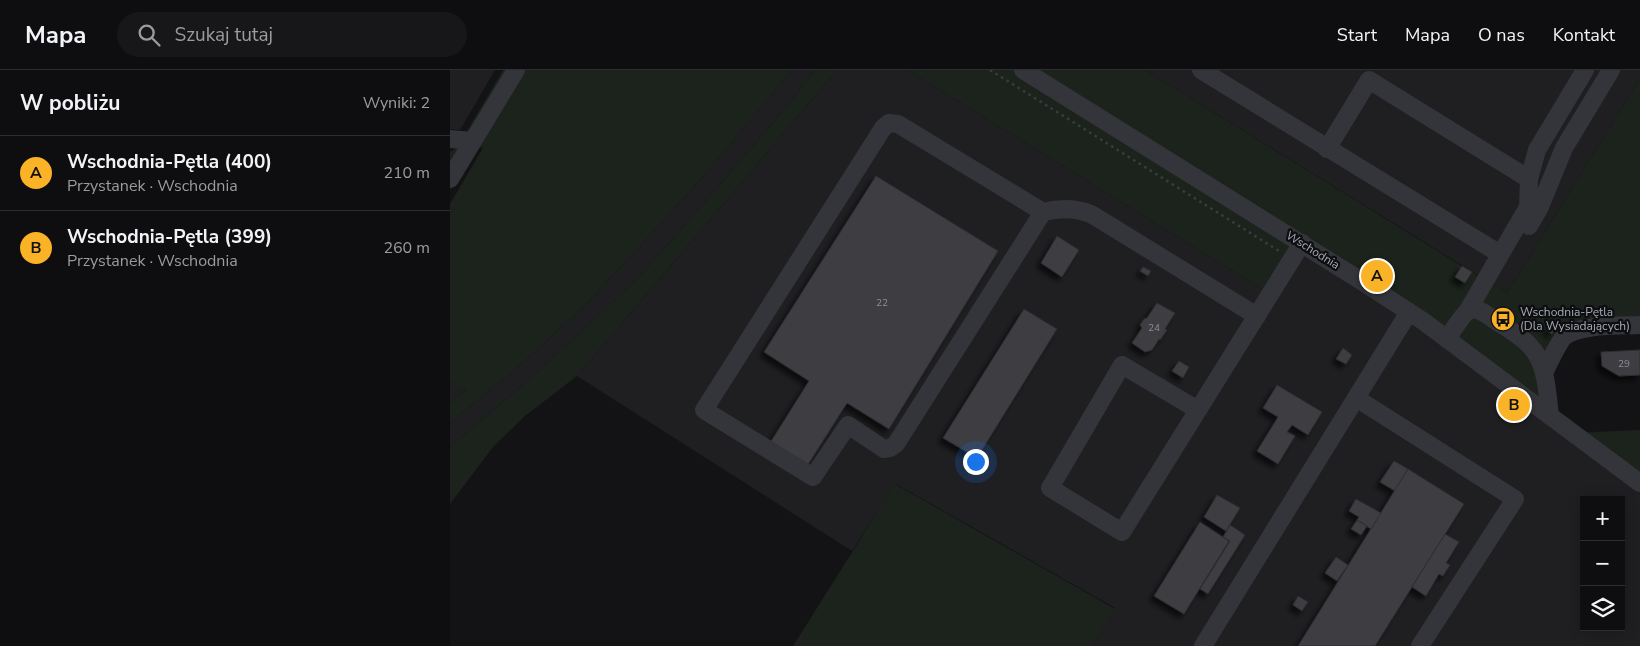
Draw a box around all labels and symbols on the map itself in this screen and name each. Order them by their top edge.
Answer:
street label: Wschodnia [1283,227,1343,273]
pin: A [1361,257,1393,295]
house number: 22 [876,296,888,310]
place label: Wschodnia-Pętla (Dla Wysiadających) [1520,304,1630,334]
bus stop icon: Wschodnia-Pętla (Dla Wysiadających) [1490,306,1516,332]
house number: 24 [1148,321,1160,335]
house number: 29 [1618,357,1630,371]
pin: B [1498,386,1530,424]
your location [963,449,989,475]

